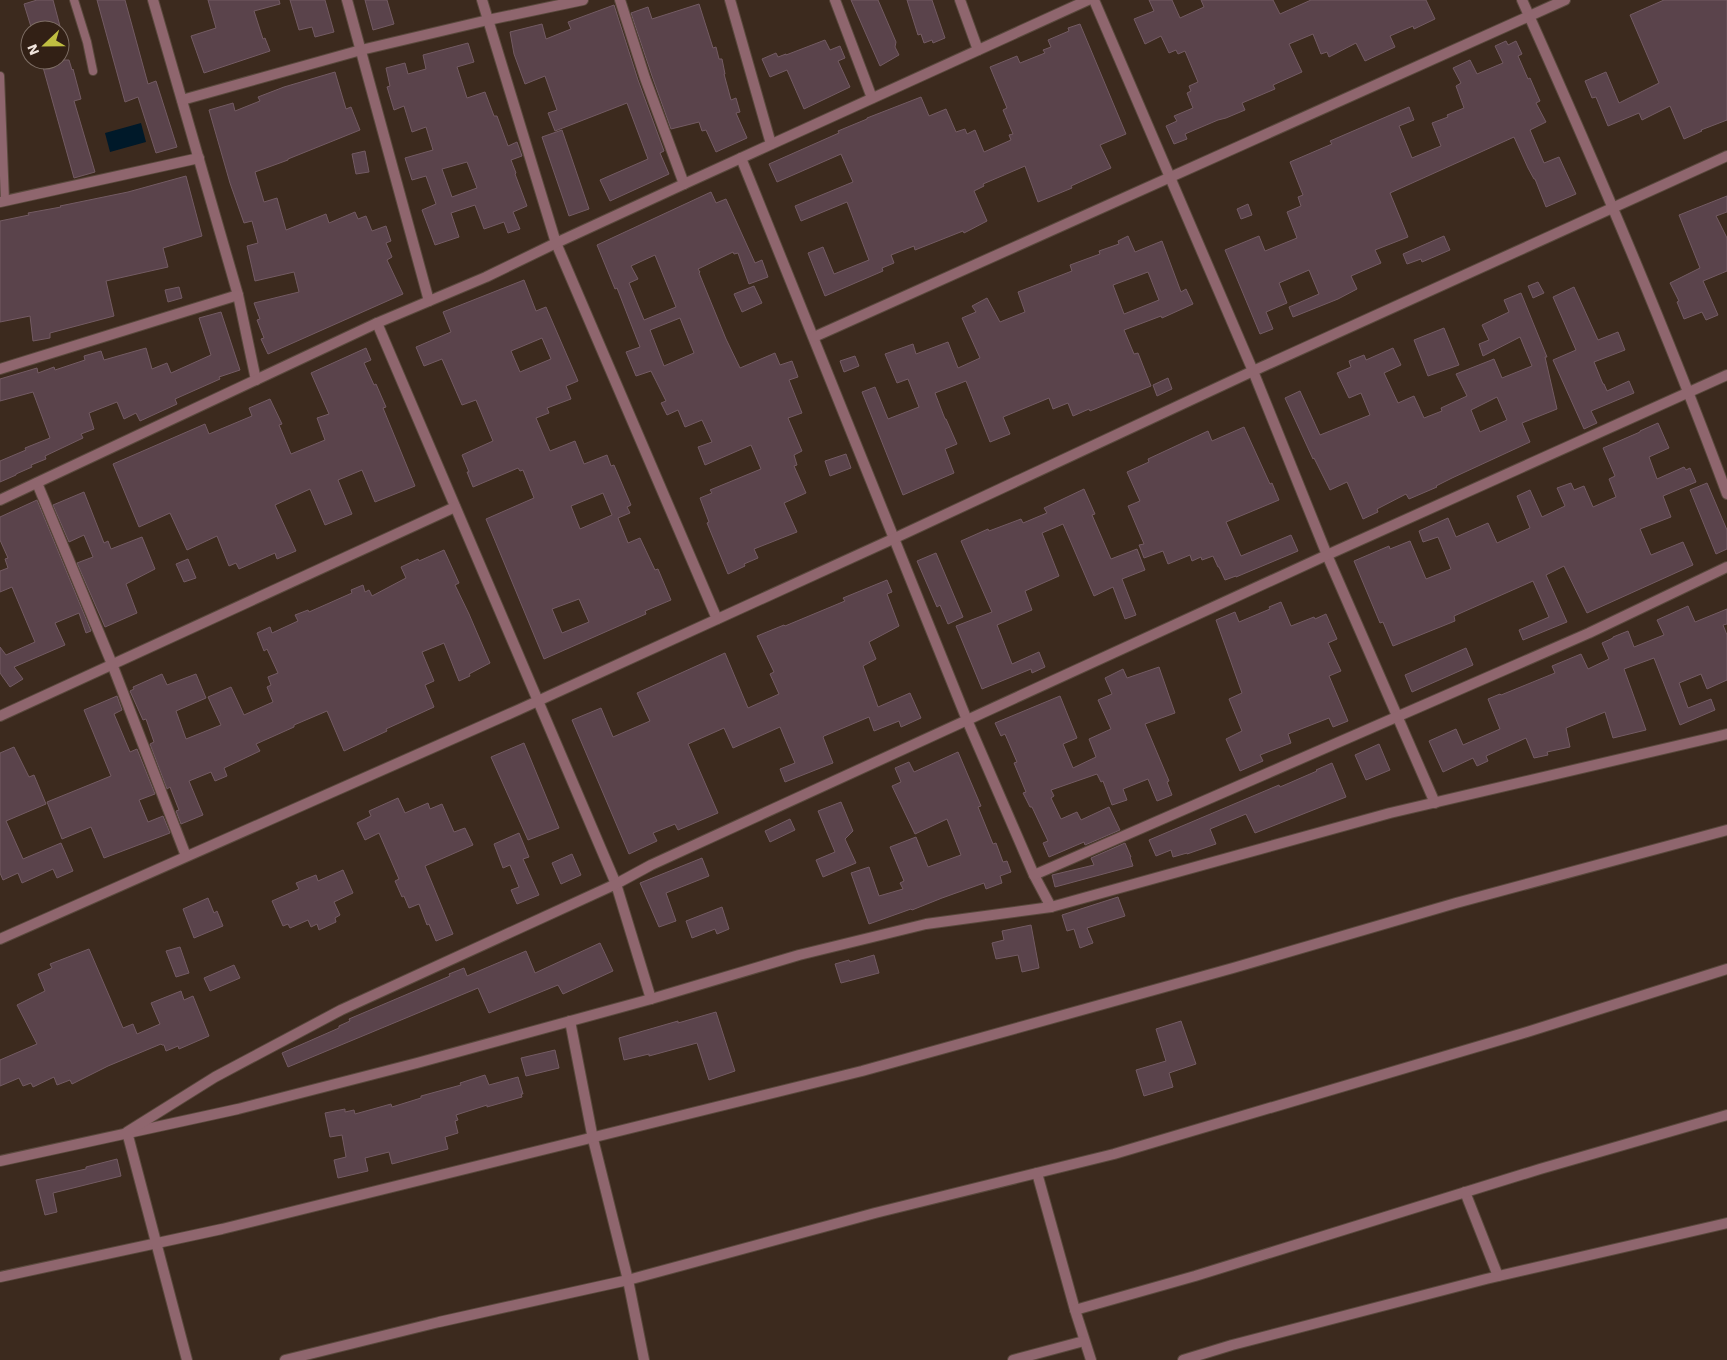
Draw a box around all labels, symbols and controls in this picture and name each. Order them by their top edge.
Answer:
north arrow [20,20,70,70]
text: N [24,42,42,58]

